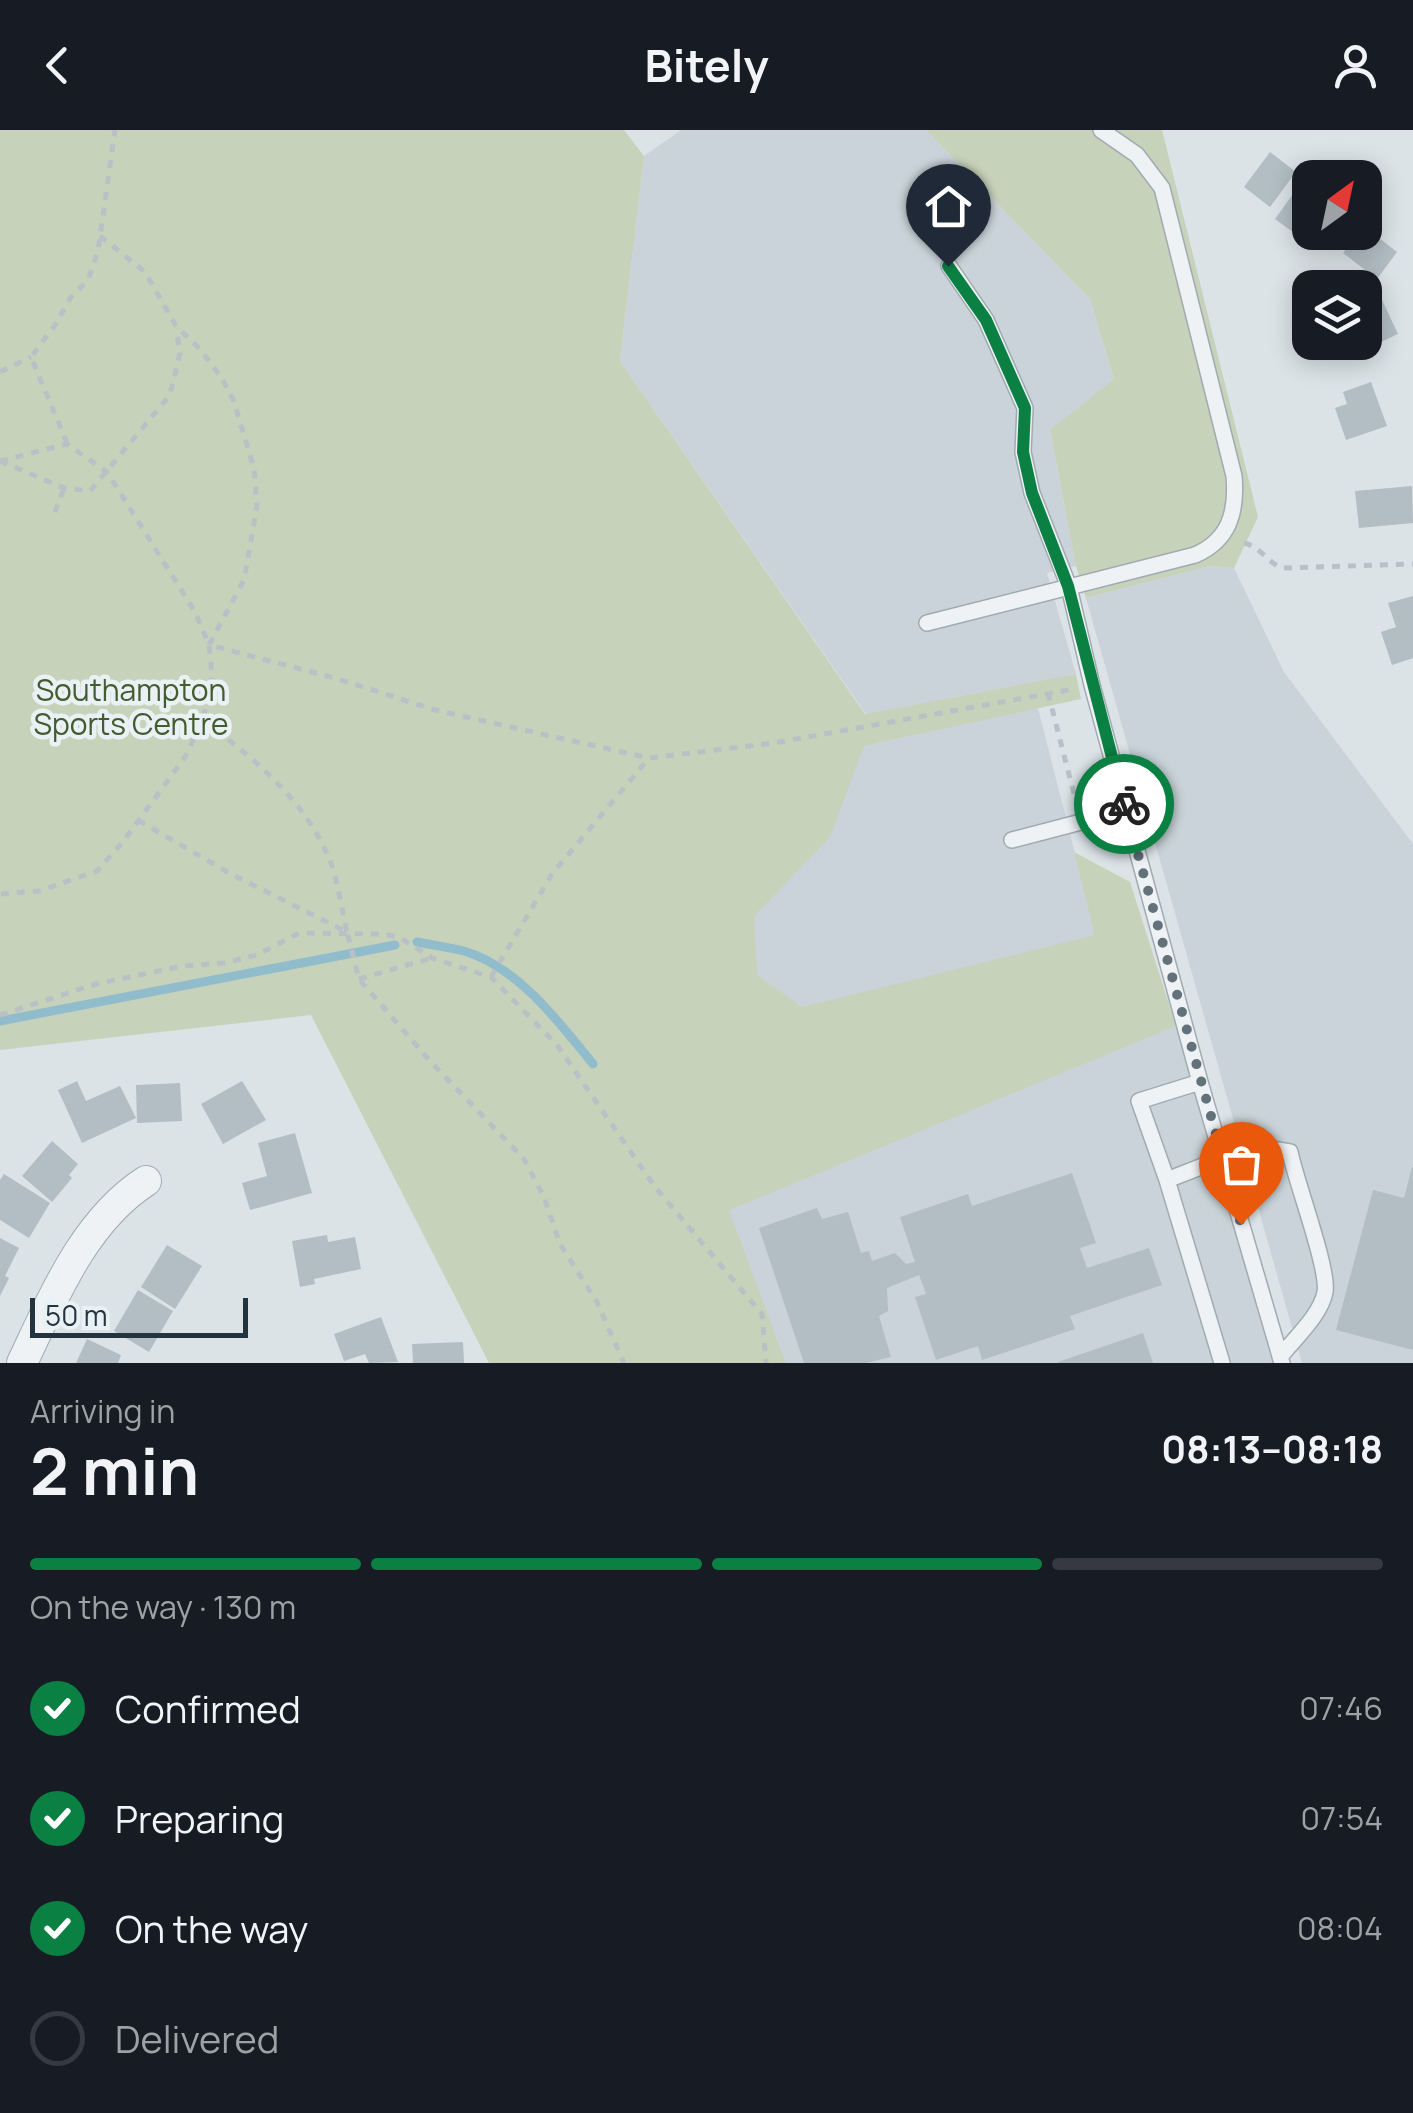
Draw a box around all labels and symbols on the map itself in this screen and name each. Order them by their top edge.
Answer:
north arrow [1292,160,1382,250]
pin [906,164,991,267]
park label: Southampton Sports Centre [33,669,229,744]
courier [1074,754,1174,854]
pin [1199,1122,1284,1225]
scale bar [30,1293,248,1338]

